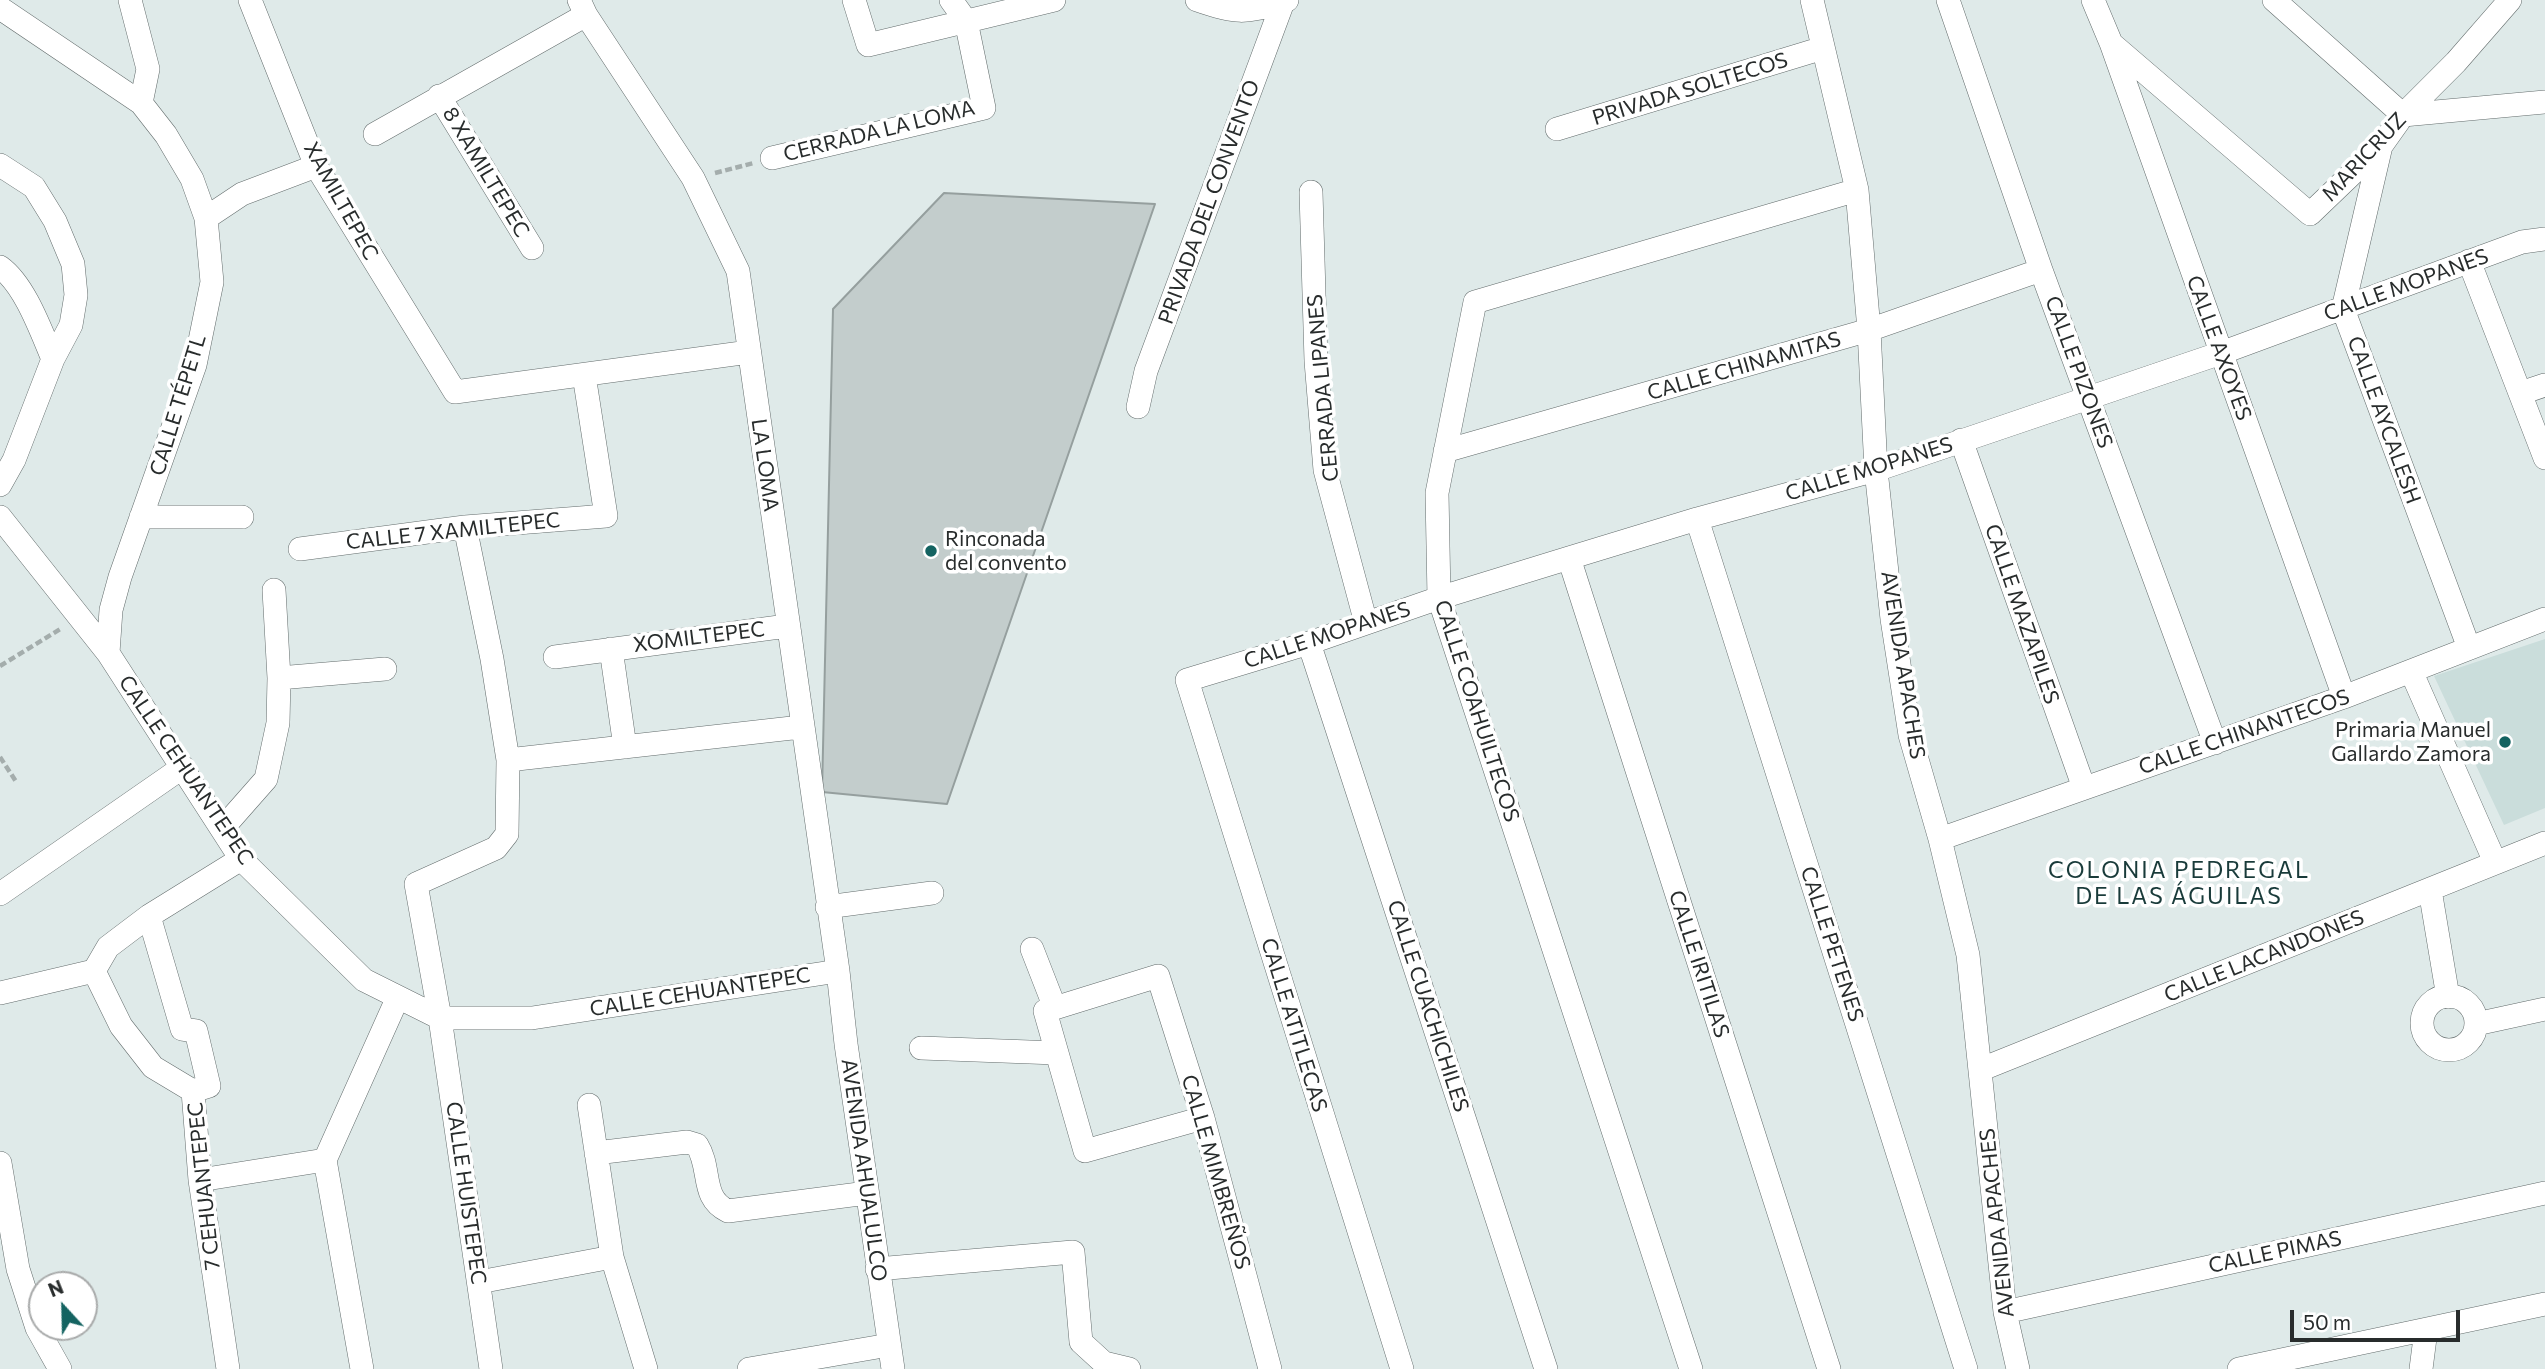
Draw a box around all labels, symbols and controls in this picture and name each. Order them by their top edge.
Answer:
street label: PRIVADA SOLTECOS [1589,47,1791,131]
street label: PRIVADA DEL CONVENTO [1153,77,1265,327]
street label: CERRADA LA LOMA [781,95,977,167]
street label: 8 XAMILTEPEC [437,102,535,242]
street label: MARICRUZ [2317,107,2411,207]
street label: XAMILTEPEC [298,138,384,264]
street label: CALLE MOPANES [2320,243,2492,327]
street label: CALLE AXOYES [2181,272,2257,424]
street label: CERRADA LIPANES [1302,293,1344,483]
street label: CALLE PIZONES [2040,293,2118,451]
street label: CALLE CHINAMITAS [1644,326,1844,406]
street label: CALLE TÉPETL [145,331,211,479]
street label: CALLE AYCALESH [2342,333,2426,507]
street label: LA LOMA [746,417,784,513]
street label: CALLE MOPANES [1782,432,1956,506]
street label: CALLE 7 XAMILTEPEC [345,507,561,555]
street label: CALLE MAZAPILES [1979,521,2065,707]
place label: Rinconada del convento [945,526,1067,576]
marker: Rinconada del convento [923,543,939,559]
street label: AVENIDA APACHES [1876,569,1930,761]
street label: CALLE MOPANES [1241,596,1413,674]
street label: CALLE COAHUILTECOS [1429,597,1525,825]
street label: XOMILTEPEC [632,616,766,658]
street label: CALLE CEHUANTEPEC [113,671,259,869]
street label: CALLE CHINANTECOS [2135,684,2353,780]
place label: Primaria Manuel Gallardo Zamora [2331,717,2491,767]
marker: Primaria Manuel Gallardo Zamora [2497,734,2513,750]
district label: COLONIA PEDREGAL DE LAS ÁGUILAS [2050,856,2308,910]
street label: CALLE PETENES [1795,863,1869,1025]
street label: CALLE IRITILAS [1663,887,1735,1041]
street label: CALLE CUACHICHILES [1382,897,1474,1115]
street label: CALLE LACANDONES [2160,904,2368,1008]
street label: CALLE ATITLECAS [1256,935,1332,1115]
street label: CALLE CEHUANTEPEC [588,962,812,1022]
street label: AVENIDA AHUALULCO [836,1057,892,1283]
street label: CALLE MIMBREÑOS [1176,1072,1256,1272]
street label: CALLE HUISTEPEC [441,1100,491,1286]
street label: 7 CEHUANTEPEC [183,1101,225,1271]
street label: AVENIDA APACHES [1975,1127,2019,1319]
street label: CALLE PIMAS [2206,1226,2344,1278]
north arrow [28,1271,98,1341]
text: N [45,1275,67,1301]
scale bar [2293,1296,2463,1340]
text: 50 m [2303,1309,2351,1334]

